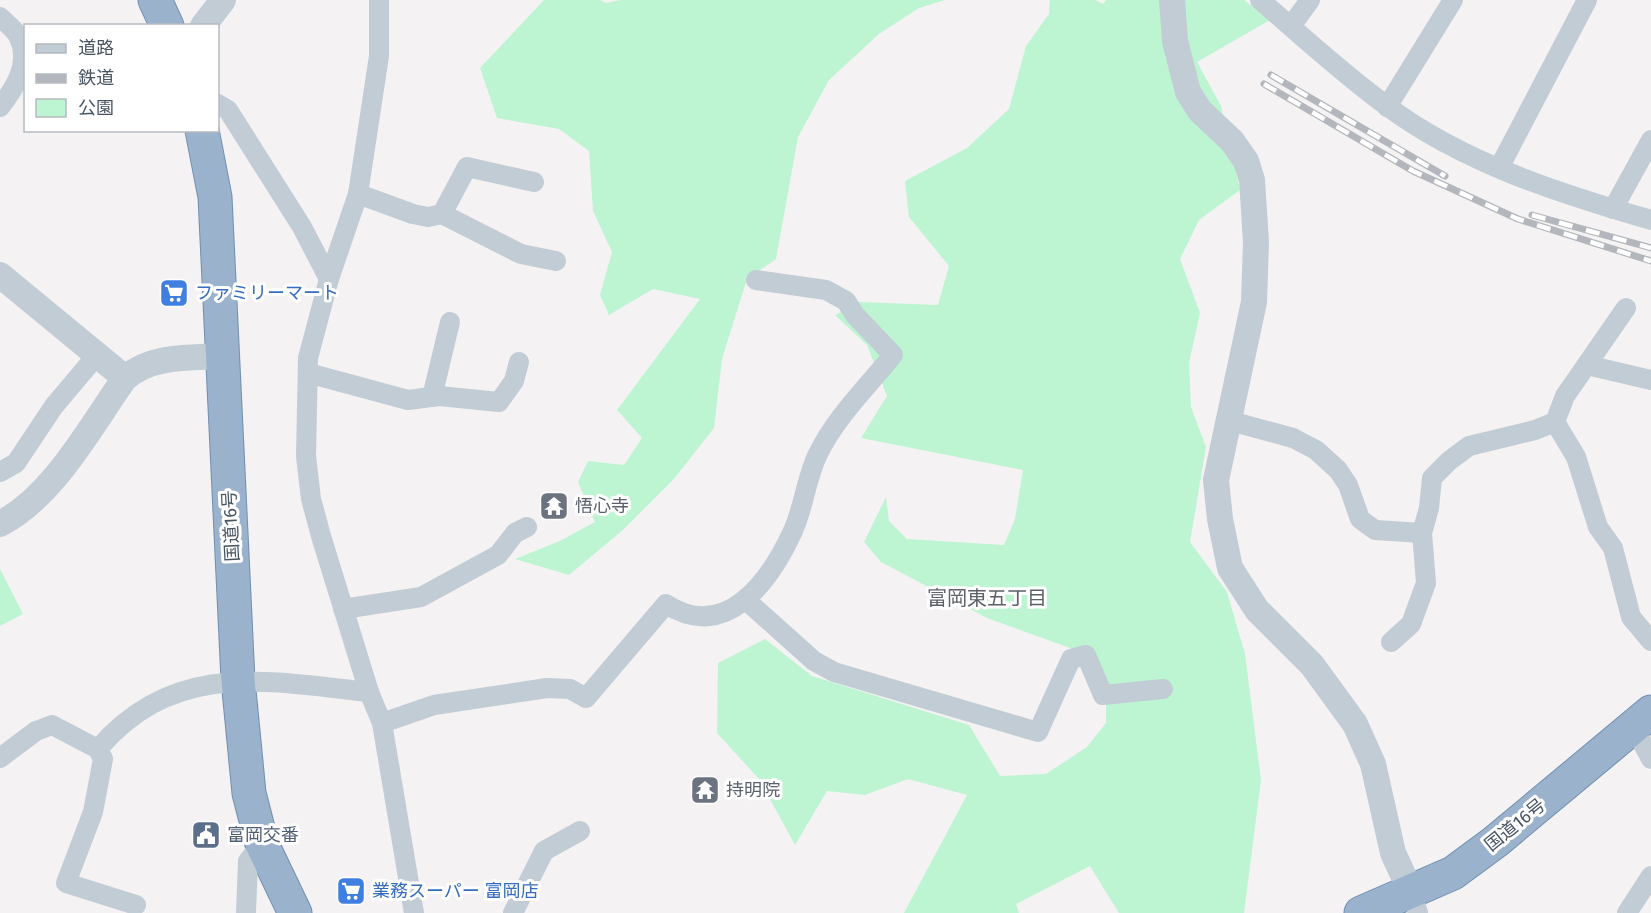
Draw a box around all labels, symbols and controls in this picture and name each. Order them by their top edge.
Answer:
legend [24,24,219,132]
text: 道路 [78,37,114,59]
text: 鉄道 [78,67,114,89]
text: 公園 [78,97,114,119]
supermarket icon: ファミリーマート [158,277,190,309]
place label: ファミリーマート [195,282,339,304]
street label: 国道16号 [218,490,244,562]
temple icon: 悟心寺 [538,490,570,522]
place label: 悟心寺 [575,495,629,517]
district label: 富岡東五丁目 [927,586,1047,610]
temple icon: 持明院 [689,774,721,806]
place label: 持明院 [726,779,780,801]
street label: 国道16号 [1480,794,1550,856]
public building icon: 富岡交番 [190,819,222,851]
place label: 富岡交番 [227,824,299,846]
supermarket icon: 業務スーパー 富岡店 [335,875,367,907]
place label: 業務スーパー 富岡店 [372,880,539,902]

